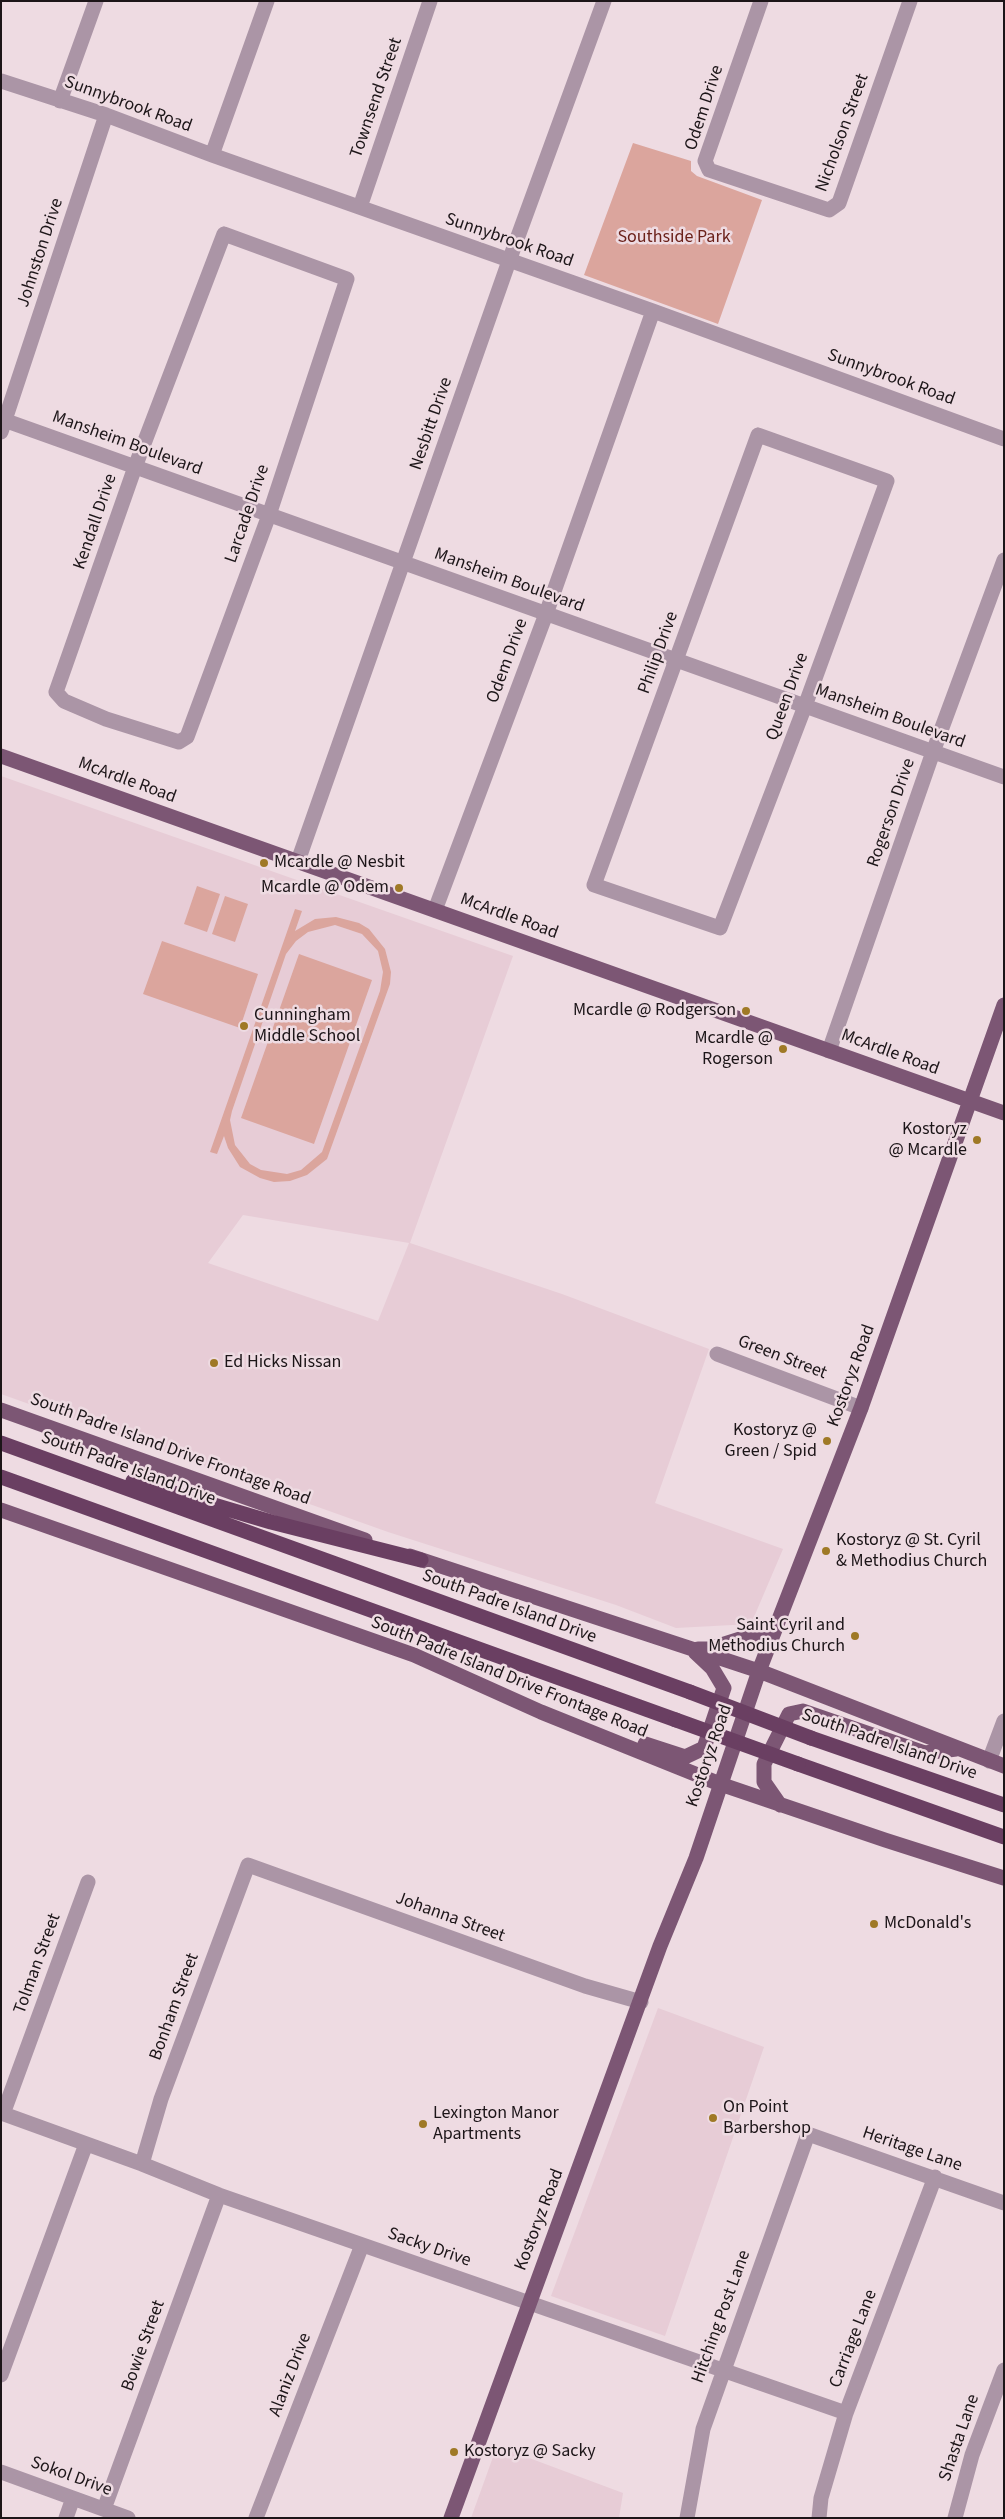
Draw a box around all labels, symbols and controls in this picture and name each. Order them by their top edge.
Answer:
street label: Townsend Street [346,35,408,161]
street label: Odem Drive [681,63,729,153]
street label: Nicholson Street [812,71,874,195]
street label: Sunnybrook Road [61,72,195,138]
street label: Johnston Drive [13,196,69,310]
street label: Sunnybrook Road [442,209,576,273]
park label: Southside Park [617,227,731,249]
street label: Sunnybrook Road [824,345,958,411]
street label: Nesbitt Drive [406,375,458,473]
street label: Mansheim Boulevard [49,407,205,481]
street label: Larcade Drive [221,462,275,566]
street label: Kendall Drive [70,471,122,573]
street label: Mansheim Boulevard [431,544,587,618]
street label: Philip Drive [634,609,684,697]
street label: Odem Drive [483,616,533,706]
street label: Queen Drive [762,650,814,744]
street label: Mansheim Boulevard [812,680,968,754]
street label: McArdle Road [75,753,179,809]
street label: Rogerson Drive [863,756,921,870]
place label: Mcardle @ Nesbit [274,852,405,874]
marker: Mcardle @ Nesbit [258,857,270,869]
place label: Mcardle @ Odem [261,877,389,899]
marker: Mcardle @ Odem [393,882,405,894]
street label: McArdle Road [457,889,561,945]
place label: Mcardle @ Rodgerson [573,1000,736,1022]
place label: Cunningham Middle School [254,1005,360,1048]
marker: Mcardle @ Rodgerson [740,1005,752,1017]
marker: Cunningham Middle School [238,1020,250,1032]
street label: McArdle Road [838,1025,942,1081]
place label: Mcardle @ Rogerson [694,1028,773,1070]
marker: Mcardle @ Rogerson [777,1043,789,1055]
place label: Kostoryz @ Mcardle [888,1119,967,1162]
marker: Kostoryz @ Mcardle [971,1134,983,1146]
street label: Kostoryz Road [823,1322,881,1430]
street label: Green Street [734,1331,830,1385]
place label: Ed Hicks Nissan [224,1352,341,1374]
marker: Ed Hicks Nissan [208,1357,220,1369]
street label: South Padre Island Drive Frontage Road [27,1389,313,1511]
place label: Kostoryz @ Green / Spid [725,1420,817,1462]
street label: South Padre Island Drive [38,1427,218,1511]
marker: Kostoryz @ Green / Spid [821,1435,833,1447]
place label: Kostoryz @ St. Cyril & Methodius Church [836,1530,987,1572]
marker: Kostoryz @ St. Cyril & Methodius Church [820,1545,832,1557]
street label: South Padre Island Drive [419,1565,599,1649]
street label: South Padre Island Drive Frontage Road [367,1612,651,1744]
place label: Saint Cyril and Methodius Church [708,1615,845,1658]
marker: Saint Cyril and Methodius Church [849,1630,861,1642]
street label: Kostoryz Road [682,1702,738,1810]
street label: South Padre Island Drive [798,1705,980,1785]
street label: Johanna Street [392,1888,508,1948]
street label: Tolman Street [10,1911,66,2017]
place label: McDonald's [884,1913,971,1935]
marker: McDonald's [868,1918,880,1930]
street label: Bonham Street [146,1950,204,2064]
place label: On Point Barbershop [723,2097,811,2140]
place label: Lexington Manor Apartments [433,2103,559,2146]
marker: On Point Barbershop [707,2112,719,2124]
marker: Lexington Manor Apartments [417,2118,429,2130]
street label: Heritage Lane [859,2123,965,2177]
street label: Kostoryz Road [511,2166,569,2274]
street label: Sacky Drive [384,2224,474,2272]
street label: Hitching Post Lane [688,2248,756,2386]
street label: Carriage Lane [825,2287,883,2391]
street label: Bowie Street [118,2298,170,2394]
street label: Alaniz Drive [265,2330,317,2420]
street label: Shasta Lane [935,2392,985,2484]
place label: Kostoryz @ Sacky [464,2441,596,2463]
marker: Kostoryz @ Sacky [448,2446,460,2458]
street label: Sokol Drive [27,2452,115,2502]

